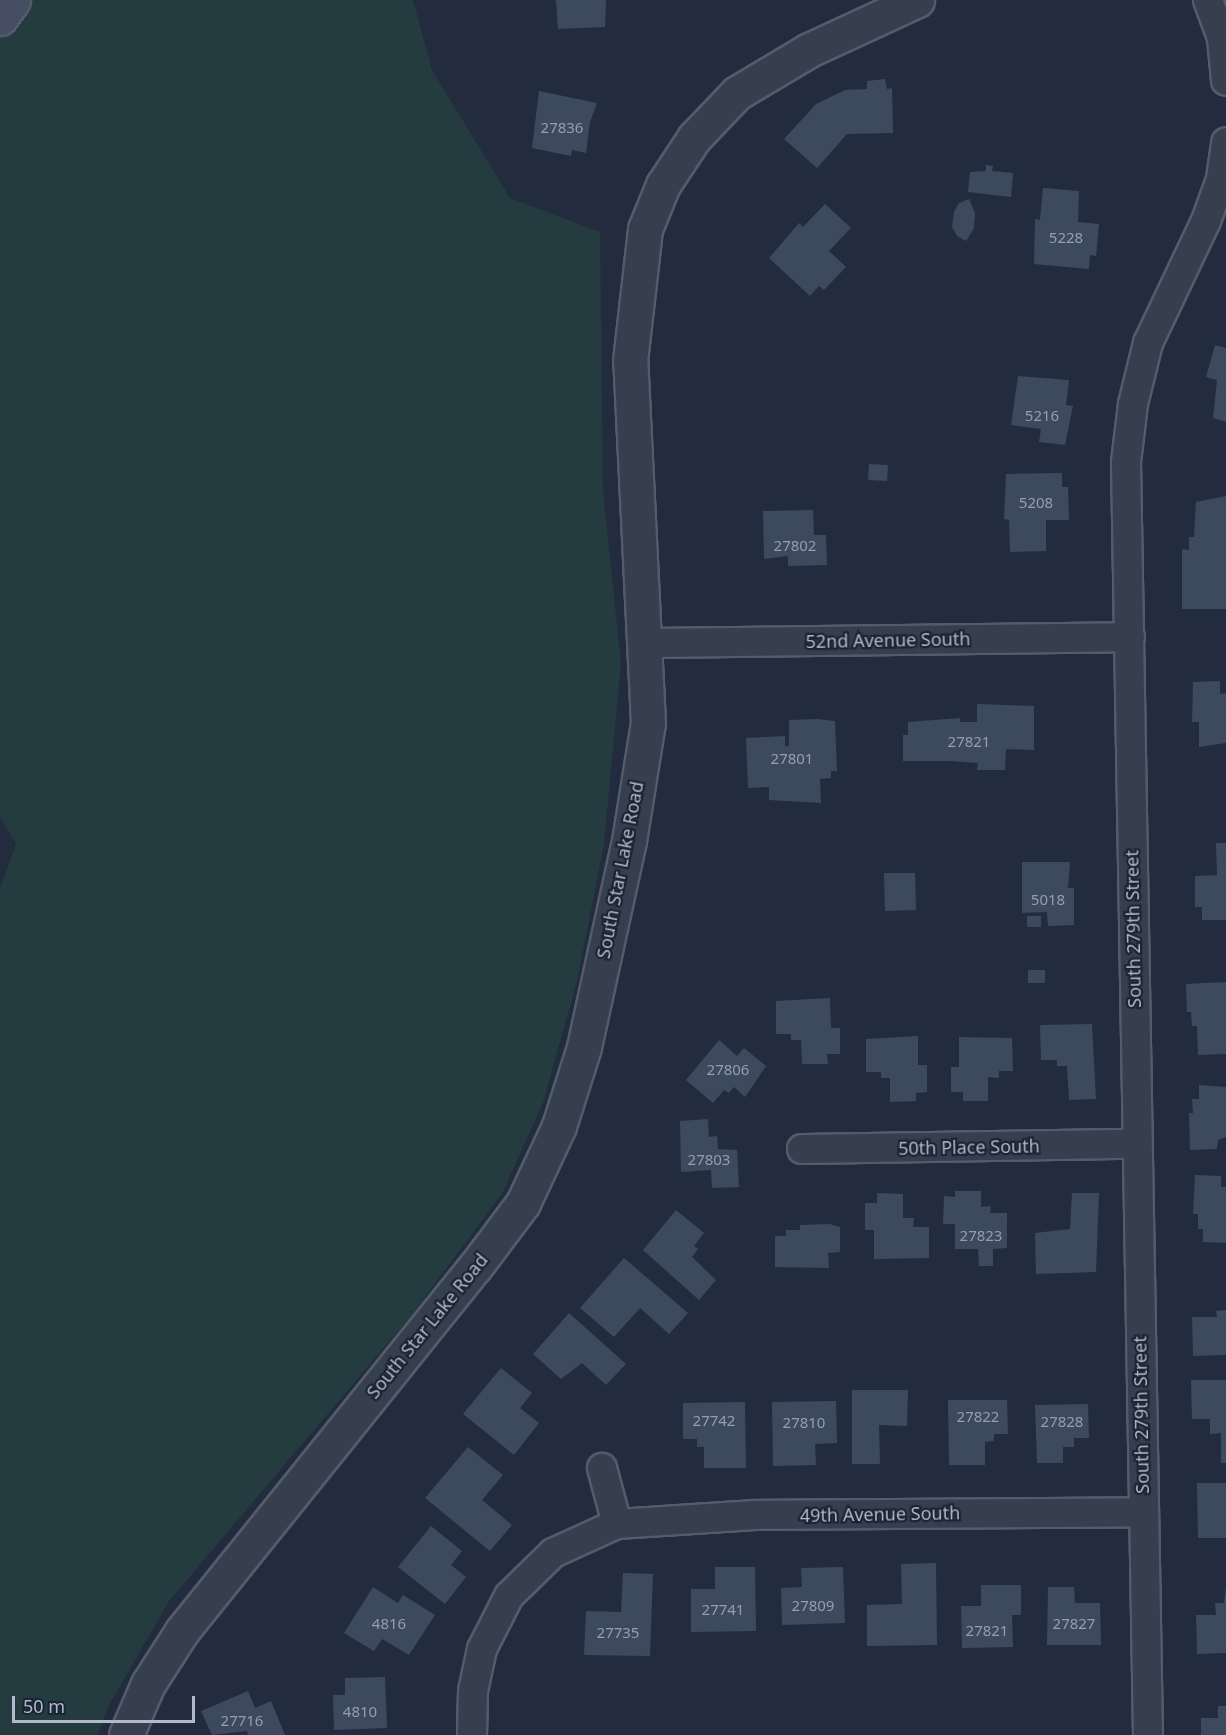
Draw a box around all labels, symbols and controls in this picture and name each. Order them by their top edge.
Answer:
house number: 27836 [541,119,583,137]
house number: 5228 [1049,229,1083,247]
house number: 5216 [1025,407,1059,425]
house number: 5208 [1019,494,1053,512]
house number: 27802 [774,537,816,555]
street label: 52nd Avenue South [805,628,971,652]
house number: 27821 [948,733,990,751]
house number: 27801 [771,750,813,768]
street label: South Star Lake Road [592,780,648,960]
street label: South 279th Street [1121,850,1145,1008]
house number: 5018 [1031,891,1065,909]
house number: 27806 [707,1061,749,1079]
street label: 50th Place South [898,1135,1040,1159]
house number: 27803 [688,1151,730,1169]
house number: 27823 [960,1227,1002,1245]
street label: South Star Lake Road [362,1249,492,1403]
street label: South 279th Street [1129,1336,1153,1494]
house number: 27822 [957,1408,999,1426]
house number: 27742 [693,1412,735,1430]
house number: 27828 [1041,1413,1083,1431]
house number: 27810 [783,1414,825,1432]
street label: 49th Avenue South [800,1502,960,1526]
house number: 27809 [792,1597,834,1615]
house number: 27741 [702,1601,744,1619]
house number: 4816 [372,1615,406,1633]
house number: 27827 [1053,1615,1095,1633]
house number: 27821 [966,1622,1008,1640]
house number: 27735 [597,1624,639,1642]
scale bar [15,1684,198,1722]
text: 50 m [23,1694,65,1718]
house number: 4810 [343,1703,377,1721]
house number: 27716 [221,1712,263,1730]

